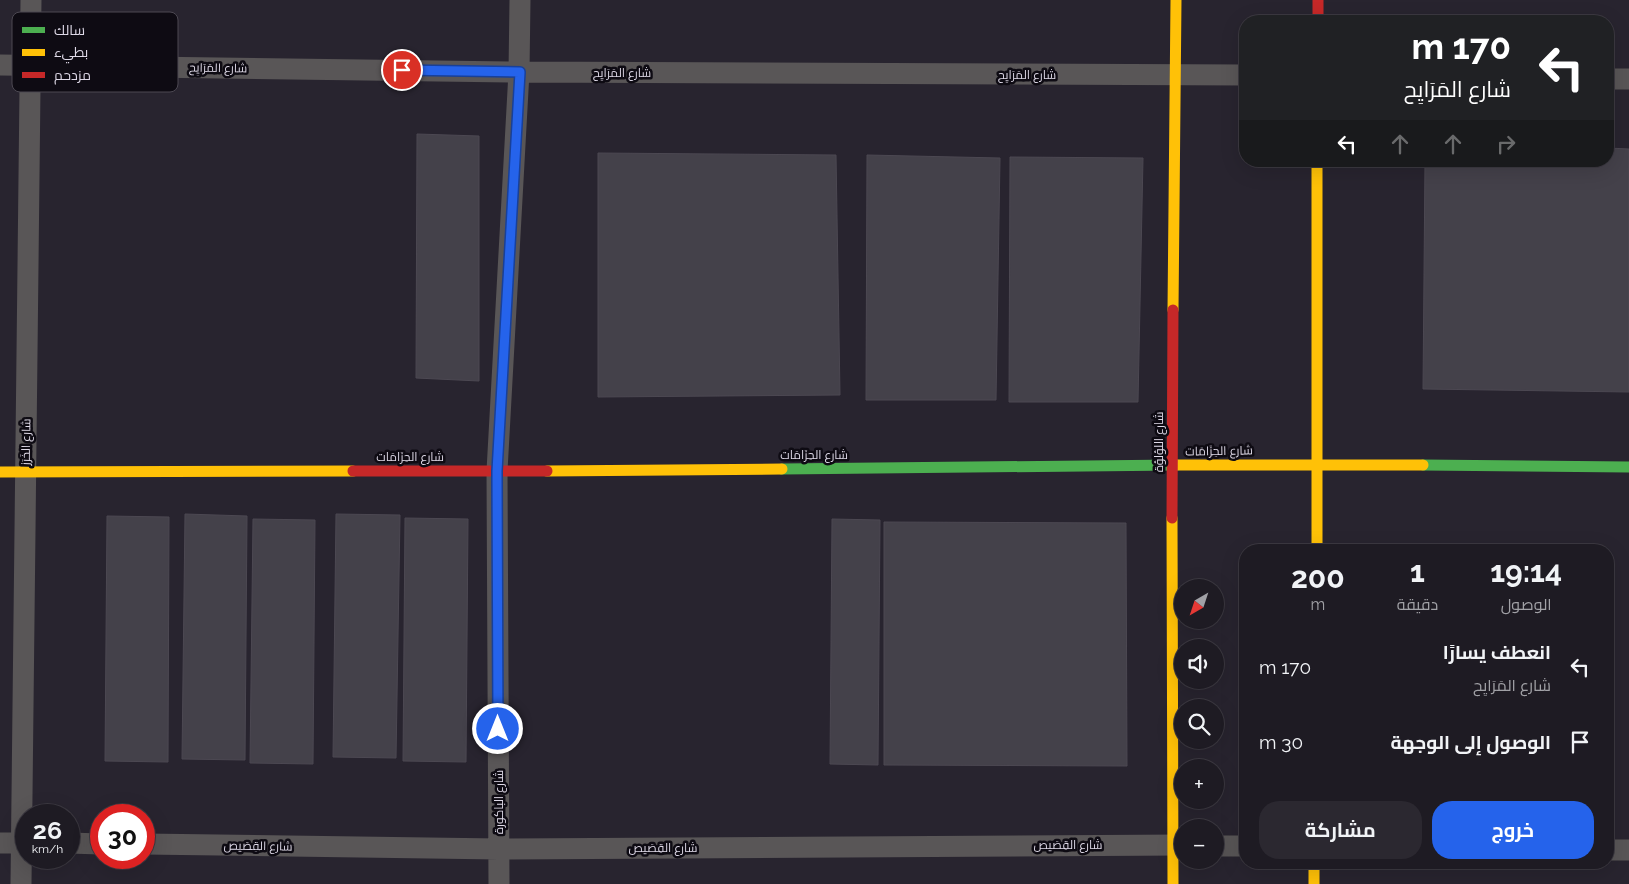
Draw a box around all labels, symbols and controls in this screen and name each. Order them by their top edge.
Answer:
legend [12,12,178,92]
text: سالك [54,22,85,38]
text: 170 m [1412,26,1511,67]
icon: left [1529,35,1594,100]
text: بطيء [54,44,88,64]
pin [381,49,423,91]
icon: arrive [388,56,416,84]
street label: شارع المَرَايِح [189,60,247,77]
street label: شارع المَرَايِح [593,66,651,81]
text: مزدحم [54,67,91,85]
street label: شارع المَرَايِح [998,68,1056,83]
text: شارع المَرَايِح [1404,76,1511,102]
icon: left [1333,130,1361,158]
icon: ahead [1386,130,1414,158]
icon: ahead [1439,130,1467,158]
icon: right [1492,130,1520,158]
street label: شارع اللؤلؤة [1152,412,1167,472]
street label: شارع الخَرَز [19,418,34,467]
street label: شارع الحِزَامَات [1185,443,1253,460]
street label: شارع الحِزَامَات [780,448,848,463]
street label: شارع الحِزَامَات [376,450,444,465]
text: 1 [1410,554,1425,589]
text: 19:14 [1490,554,1562,589]
text: 200 [1291,560,1345,595]
north arrow [1174,579,1224,629]
map controls [1174,579,1224,869]
text: m [1310,595,1325,614]
text: دقيقة [1397,595,1438,614]
text: الوصول [1501,595,1552,614]
button: sound [1174,639,1224,689]
text: انعطف يسارًا [1443,641,1551,663]
icon: left [1566,653,1594,681]
text: 170 m [1259,656,1311,678]
text: شارع المَرَايِح [1473,676,1551,695]
button: search [1174,699,1224,749]
position arrow [471,702,523,754]
icon: arrive [1566,728,1594,756]
text: 30 m [1259,731,1303,753]
text: الوصول إلى الوجهة [1391,731,1551,753]
button: + [1174,759,1224,809]
street label: شارع الباكورة [492,770,507,834]
button: مشاركة [1259,801,1422,859]
button: خروج [1432,801,1594,859]
speed limit sign: 30 [90,804,155,869]
text: 26 [33,815,62,845]
button: − [1174,819,1224,869]
street label: شارع القِصَيص [223,838,293,855]
street label: شارع القِصَيص [1034,838,1103,853]
street label: شارع القِصَيص [629,841,698,856]
text: km/h [32,842,63,856]

